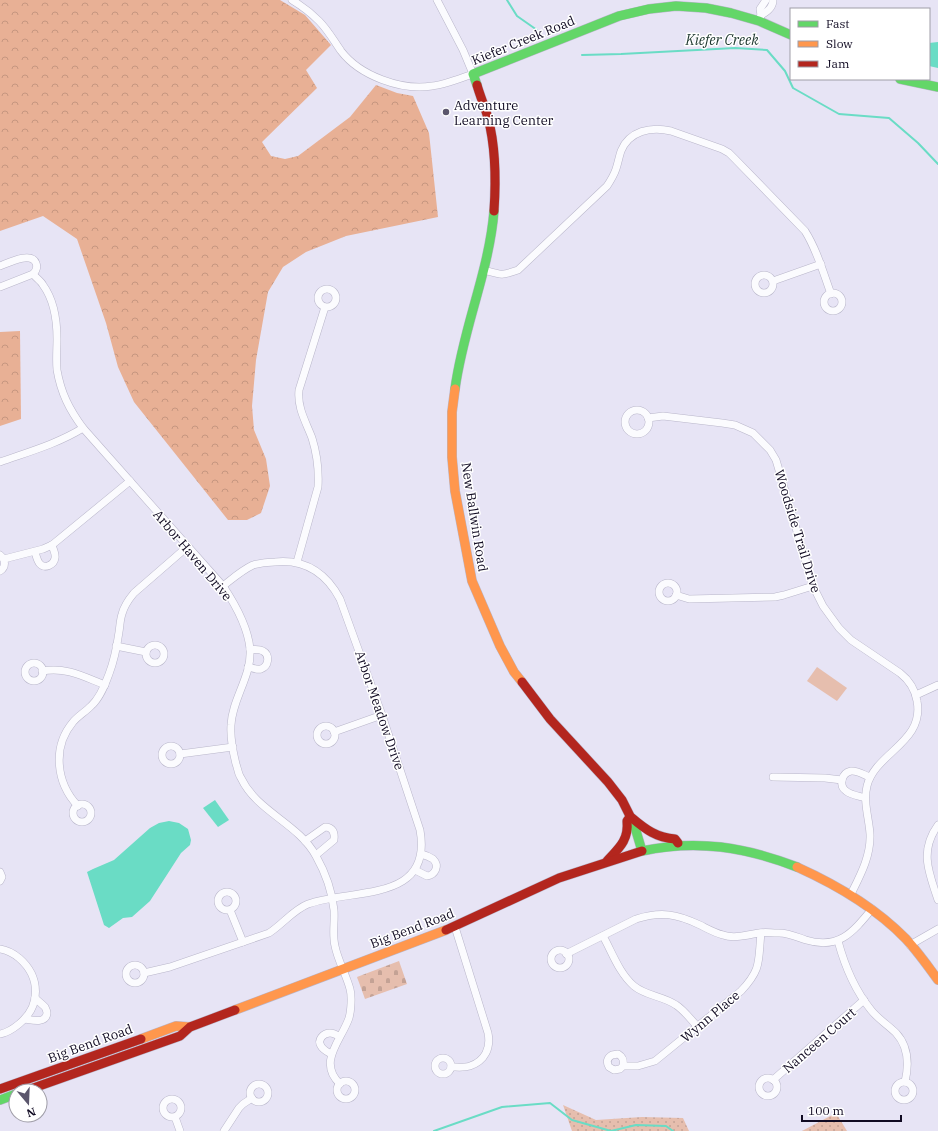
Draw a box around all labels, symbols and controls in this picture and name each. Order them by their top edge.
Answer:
legend [790,8,930,80]
street label: Kiefer Creek Road [469,12,577,69]
text: Fast [826,16,850,31]
water label: Kiefer Creek [684,31,759,49]
text: Slow [826,36,853,51]
text: Jam [826,56,850,71]
place label: Adventure Learning Center [454,97,554,129]
marker: Adventure Learning Center [441,107,451,117]
street label: New Ballwin Road [457,461,492,573]
street label: Woodside Trail Drive [771,467,824,595]
street label: Arbor Haven Drive [150,506,236,604]
street label: Arbor Meadow Drive [351,648,408,772]
street label: Big Bend Road [368,905,457,952]
street label: Wynn Place [677,987,743,1046]
street label: Nanceen Court [779,1004,860,1077]
street label: Big Bend Road [46,1020,135,1067]
north arrow [8,1083,48,1123]
scale bar [802,1097,901,1123]
text: 100 m [808,1103,844,1118]
text: N [25,1104,38,1121]

